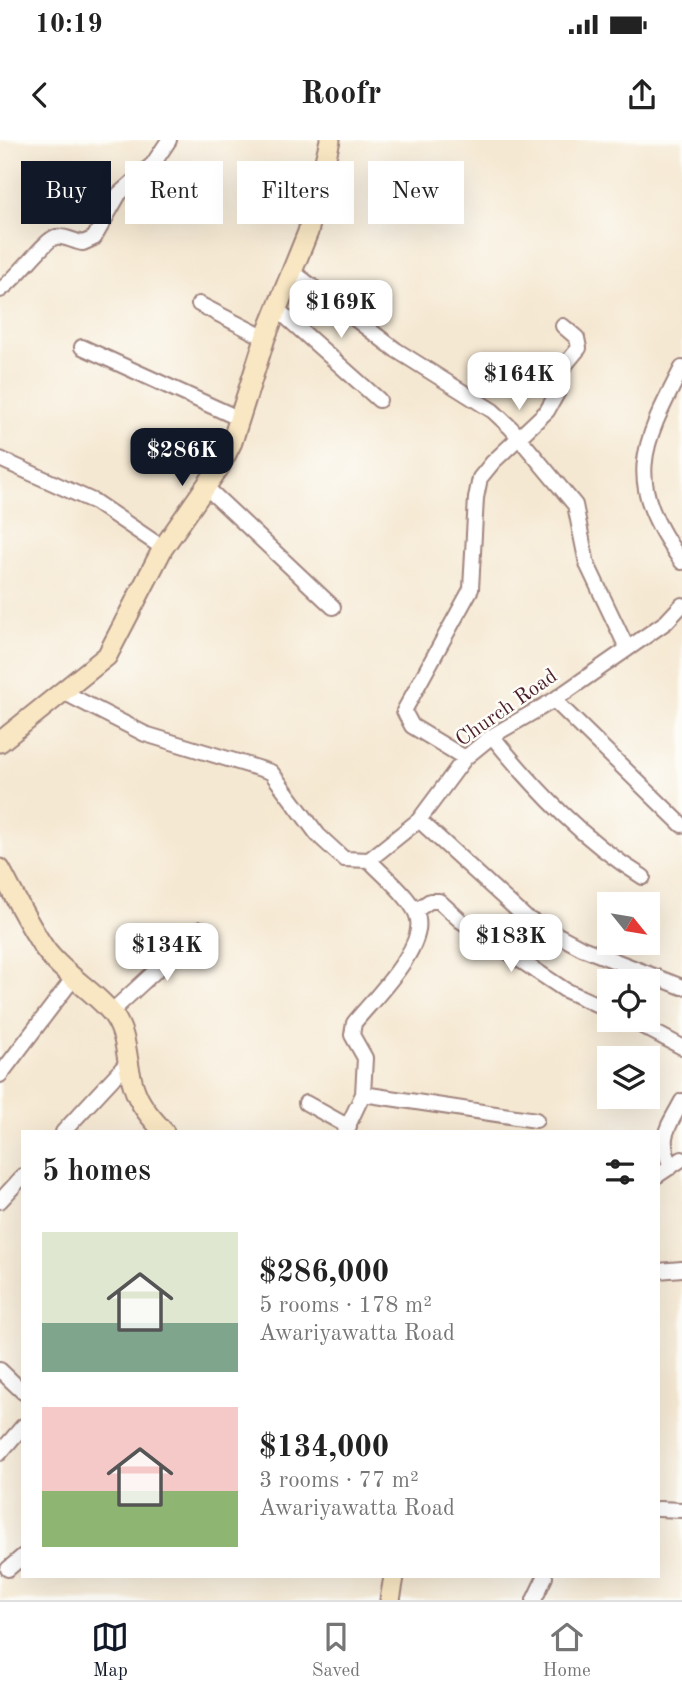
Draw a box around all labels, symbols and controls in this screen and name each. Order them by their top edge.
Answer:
text: 10:19 [35,12,103,38]
icon: back [21,76,59,114]
icon: share [623,76,661,114]
text: Roofr [301,79,381,111]
chip: Buy [21,161,111,224]
chip: Rent [125,161,223,224]
chip: Filters [237,161,354,224]
chip: New [368,161,464,224]
pin: $169K [292,280,390,340]
text: $169K [305,291,377,314]
pin: $164K [470,352,568,412]
text: $164K [483,363,555,386]
pin: $286K [133,428,231,488]
text: $286K [146,439,218,462]
street label: Church Road [452,666,561,751]
north arrow [597,892,660,956]
map controls [597,892,660,1109]
pin: $183K [462,914,560,974]
pin: $134K [118,924,216,983]
text: $183K [475,925,547,948]
text: $134K [131,934,203,957]
button: locate [597,969,660,1032]
button: layers [597,1046,660,1109]
icon: filters [601,1153,639,1191]
text: 5 homes [42,1157,151,1187]
text: $286,000 [259,1258,389,1288]
icon: home [98,1260,182,1344]
text: 5 rooms · 178 m² [259,1294,432,1317]
text: Awariyawatta Road [259,1322,455,1345]
text: $134,000 [259,1433,389,1463]
icon: home [98,1435,182,1519]
text: 3 rooms · 77 m² [259,1469,419,1492]
text: Awariyawatta Road [259,1497,455,1520]
tab: Map [91,1618,129,1683]
tab: Saved [312,1618,360,1683]
tab: Home [543,1618,591,1683]

